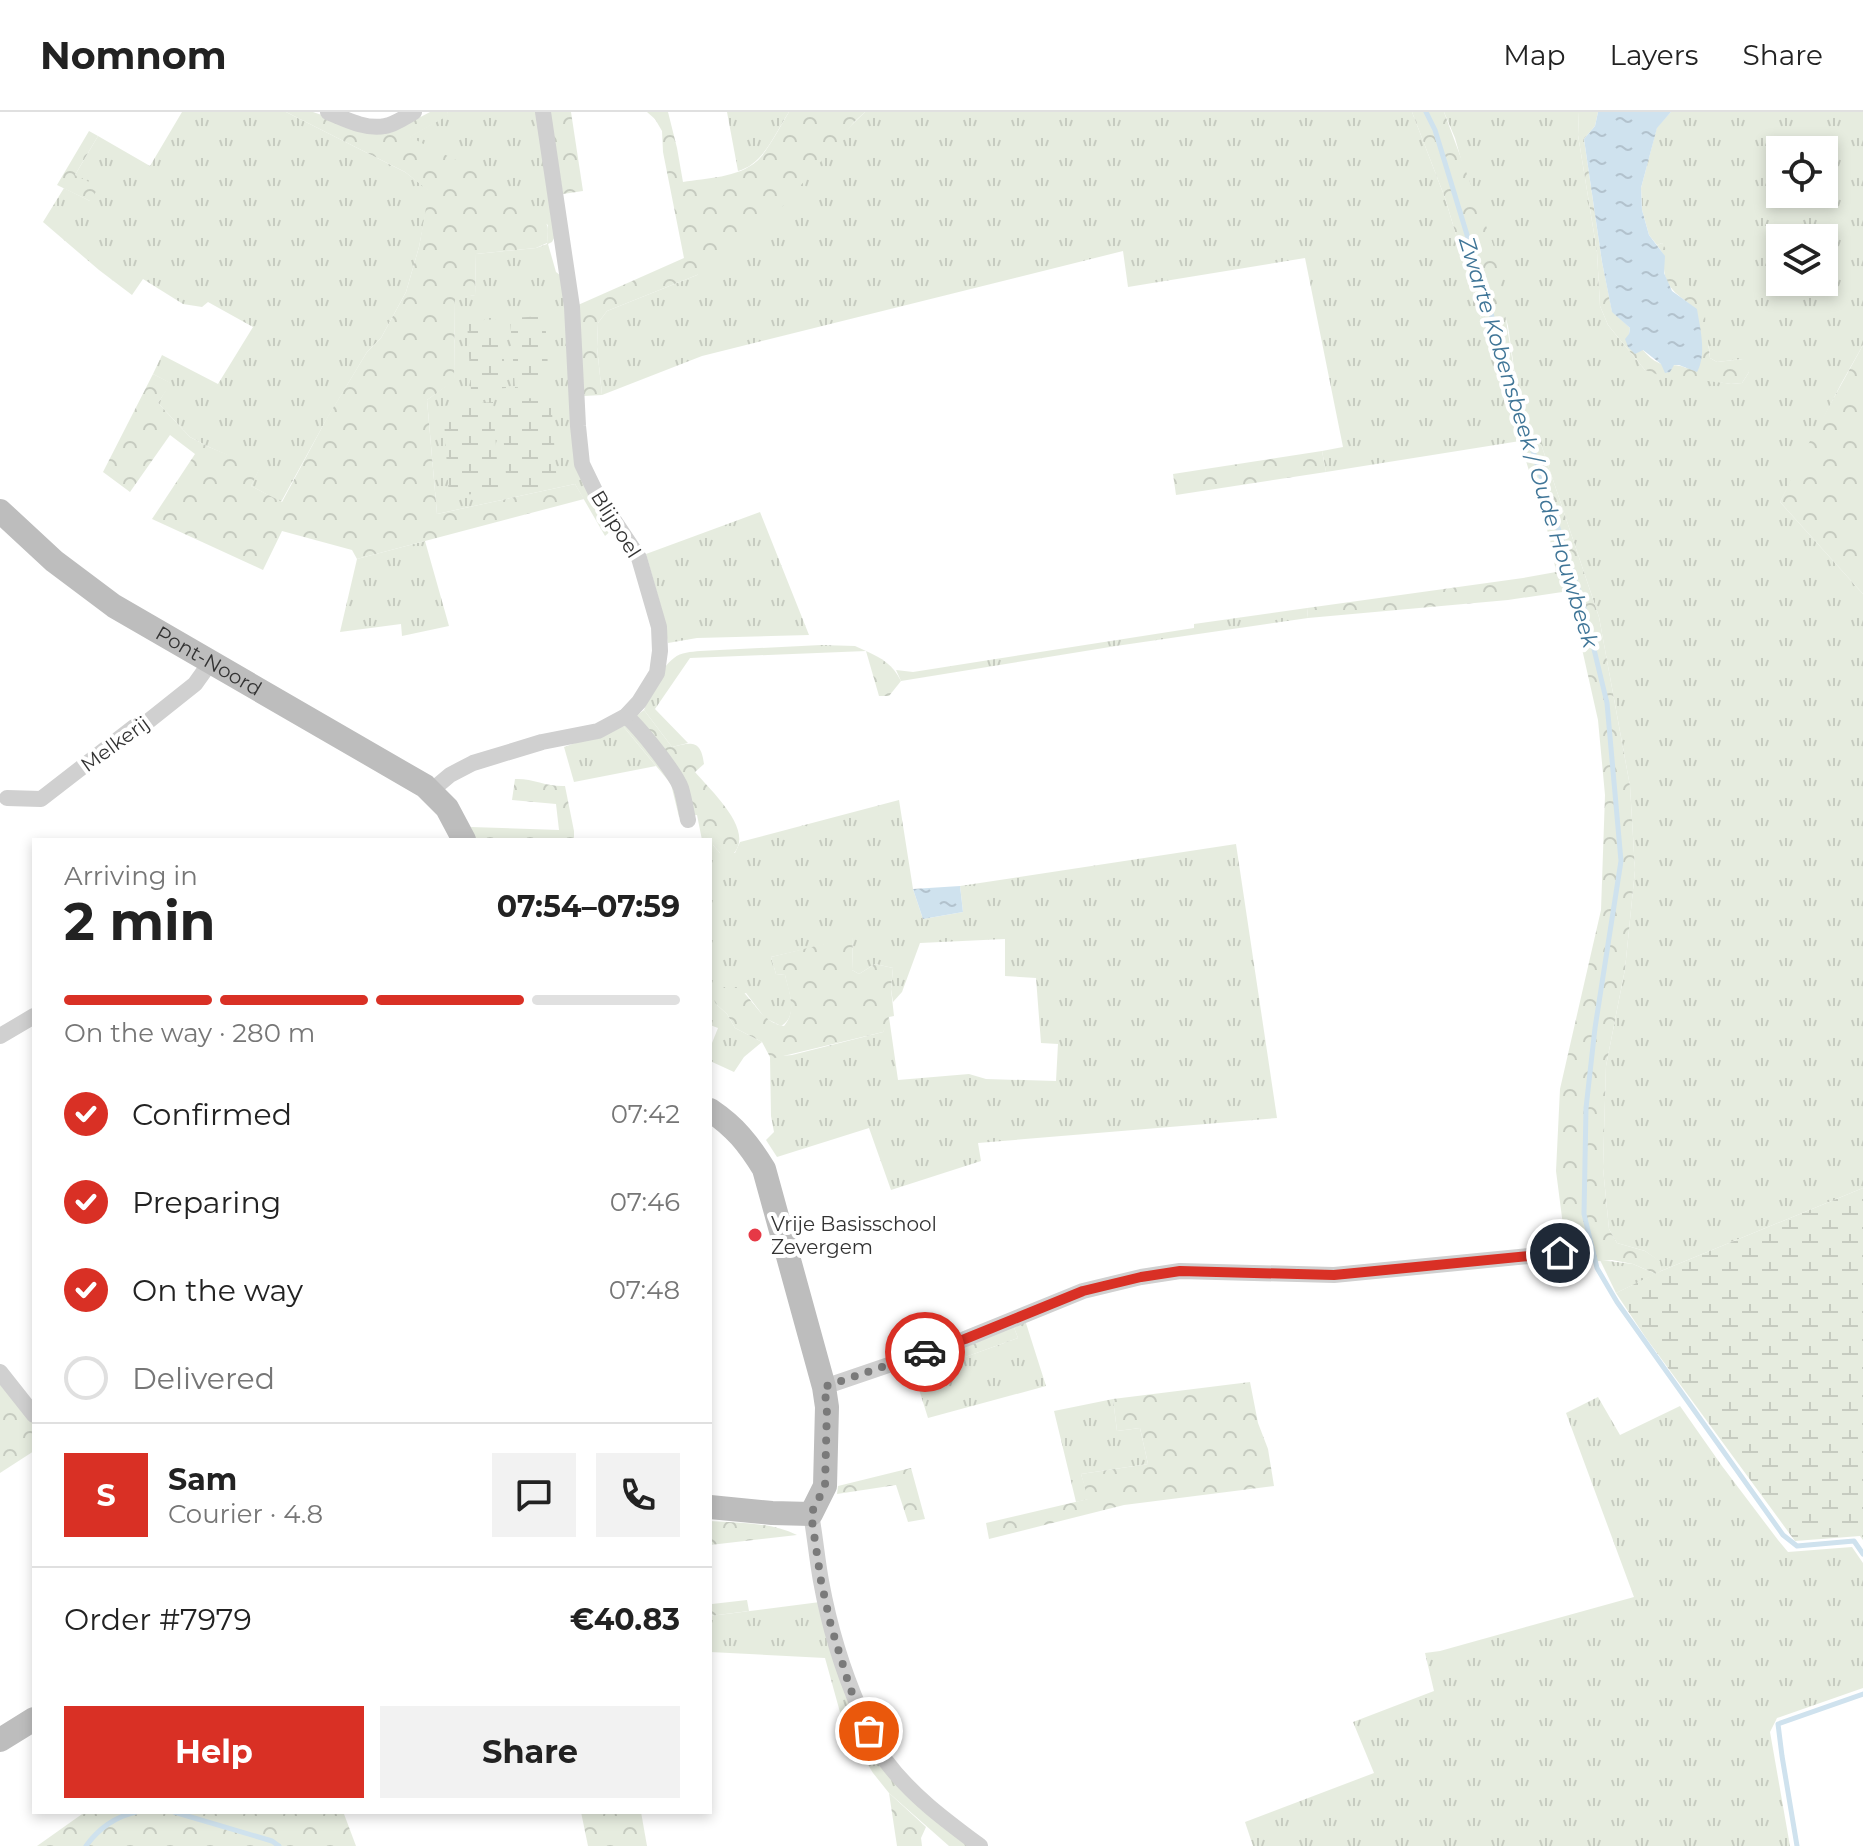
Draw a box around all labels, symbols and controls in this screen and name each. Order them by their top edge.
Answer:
text: Nomnom [40,32,227,79]
text: Map [1503,38,1566,72]
text: Layers [1610,38,1699,72]
text: Share [1743,38,1823,72]
map controls [1766,136,1838,296]
button: locate [1766,136,1838,208]
button: layers [1766,224,1838,296]
water label: Zwarte Kobensbeek / Oude Houwbeek [1453,232,1604,652]
street label: Blijpoel [586,486,646,562]
street label: Pont-Noord [151,621,266,701]
street label: Melkerij [76,711,154,777]
text: Arriving in [64,860,198,892]
text: 07:54–07:59 [497,888,680,925]
text: 2 min [64,890,216,953]
text: On the way · 280 m [64,1017,315,1049]
icon: check [64,1092,108,1136]
text: Confirmed [132,1096,292,1133]
text: 07:42 [611,1098,680,1130]
icon: check [64,1180,108,1224]
text: Preparing [132,1184,281,1221]
text: 07:46 [610,1186,680,1218]
place label: Vrije Basisschool Zevergem [771,1212,937,1259]
pin [1526,1219,1594,1287]
marker: Vrije Basisschool Zevergem [746,1226,764,1244]
icon: home [1538,1231,1582,1275]
icon: check [64,1268,108,1312]
text: On the way [132,1272,303,1309]
text: 07:48 [609,1274,680,1306]
courier [885,1312,965,1392]
icon: car [903,1330,947,1374]
text: Delivered [132,1360,275,1397]
button: chat [492,1453,576,1537]
button: phone [596,1453,680,1537]
text: Sam [168,1461,237,1498]
text: S [96,1477,116,1514]
text: Courier · 4.8 [168,1498,323,1530]
text: Order #7979 [64,1601,252,1638]
text: €40.83 [570,1601,680,1638]
pin [835,1697,903,1765]
button: Help [64,1706,364,1798]
button: Share [380,1706,680,1798]
icon: bag [847,1709,891,1753]

